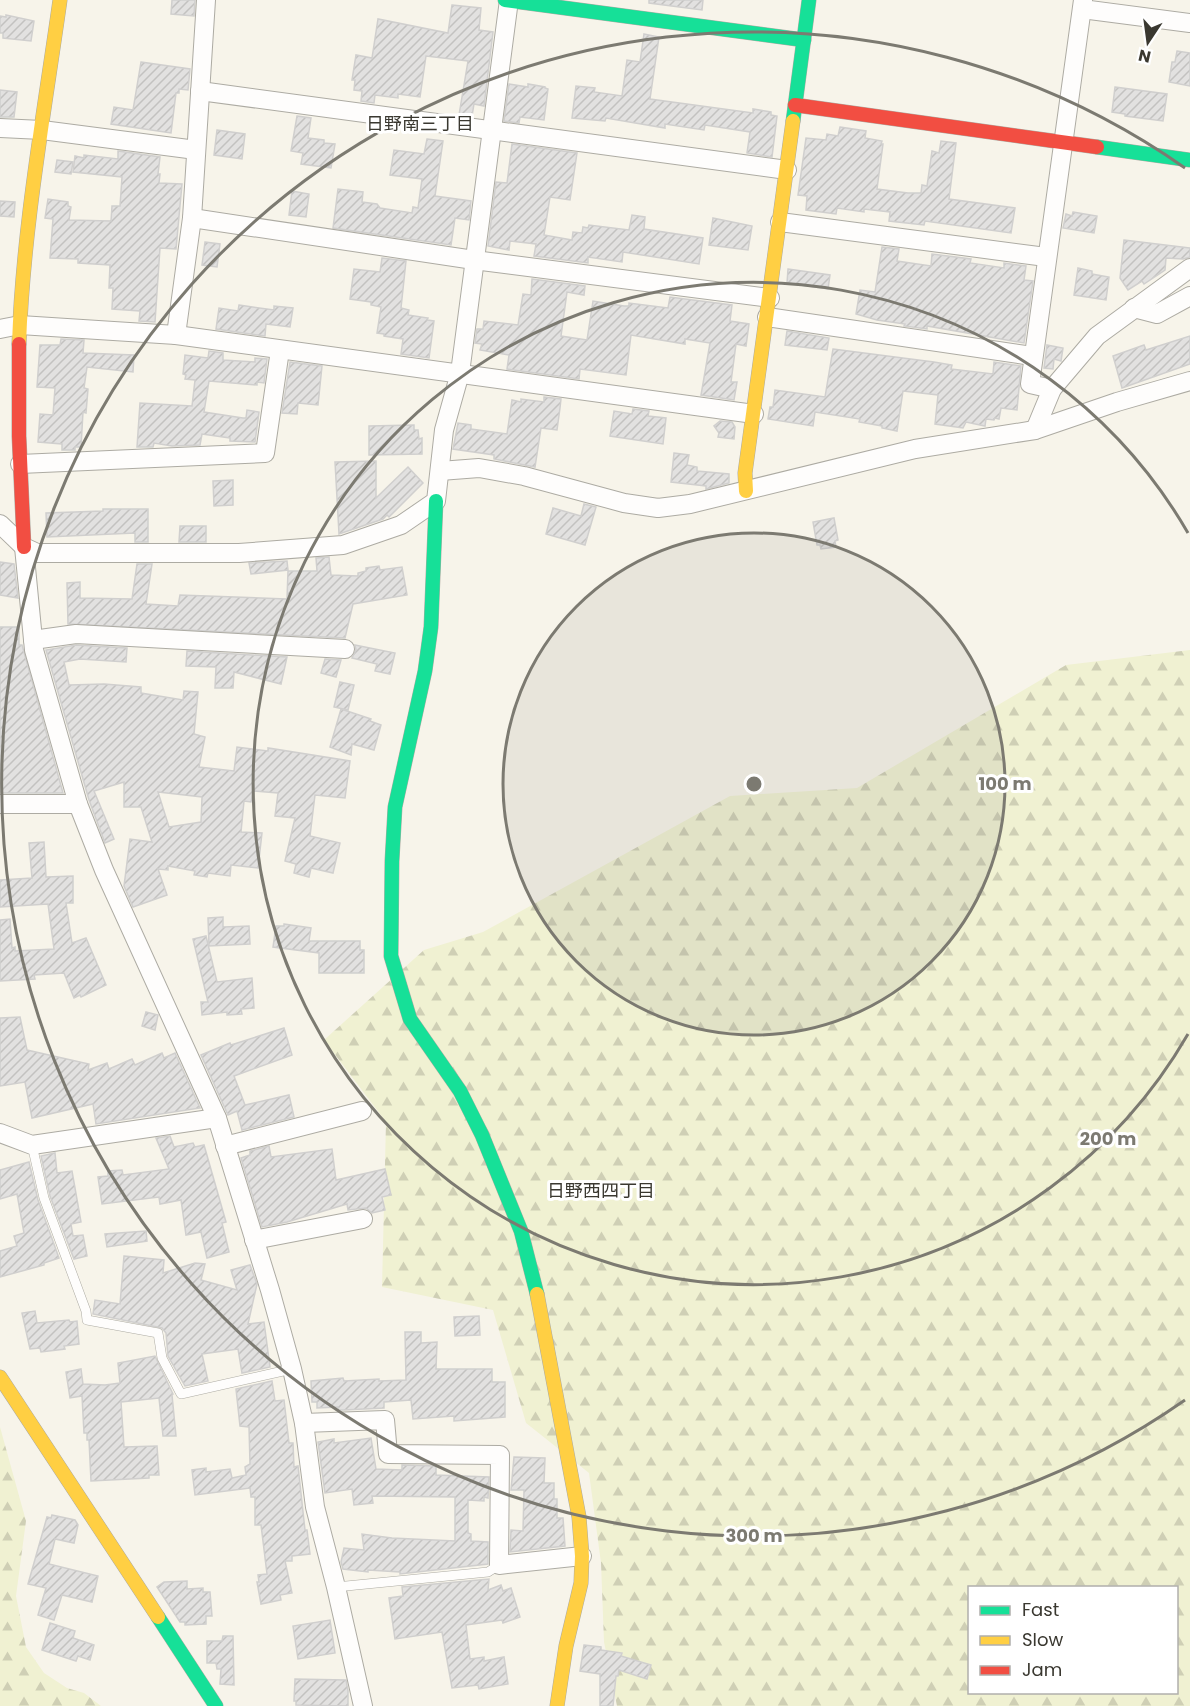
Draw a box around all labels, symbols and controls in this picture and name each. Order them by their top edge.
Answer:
north arrow [1118,12,1178,72]
text: N [1136,44,1153,69]
district label: 日野南三丁目 [366,111,474,136]
text: 100 m [978,771,1032,796]
centre of rings [744,774,764,794]
text: 200 m [1080,1126,1136,1151]
district label: 日野西四丁目 [547,1178,655,1203]
text: 300 m [725,1523,783,1548]
legend [968,1586,1178,1694]
text: Fast [1022,1597,1059,1622]
text: Slow [1022,1627,1064,1652]
text: Jam [1022,1657,1062,1682]

